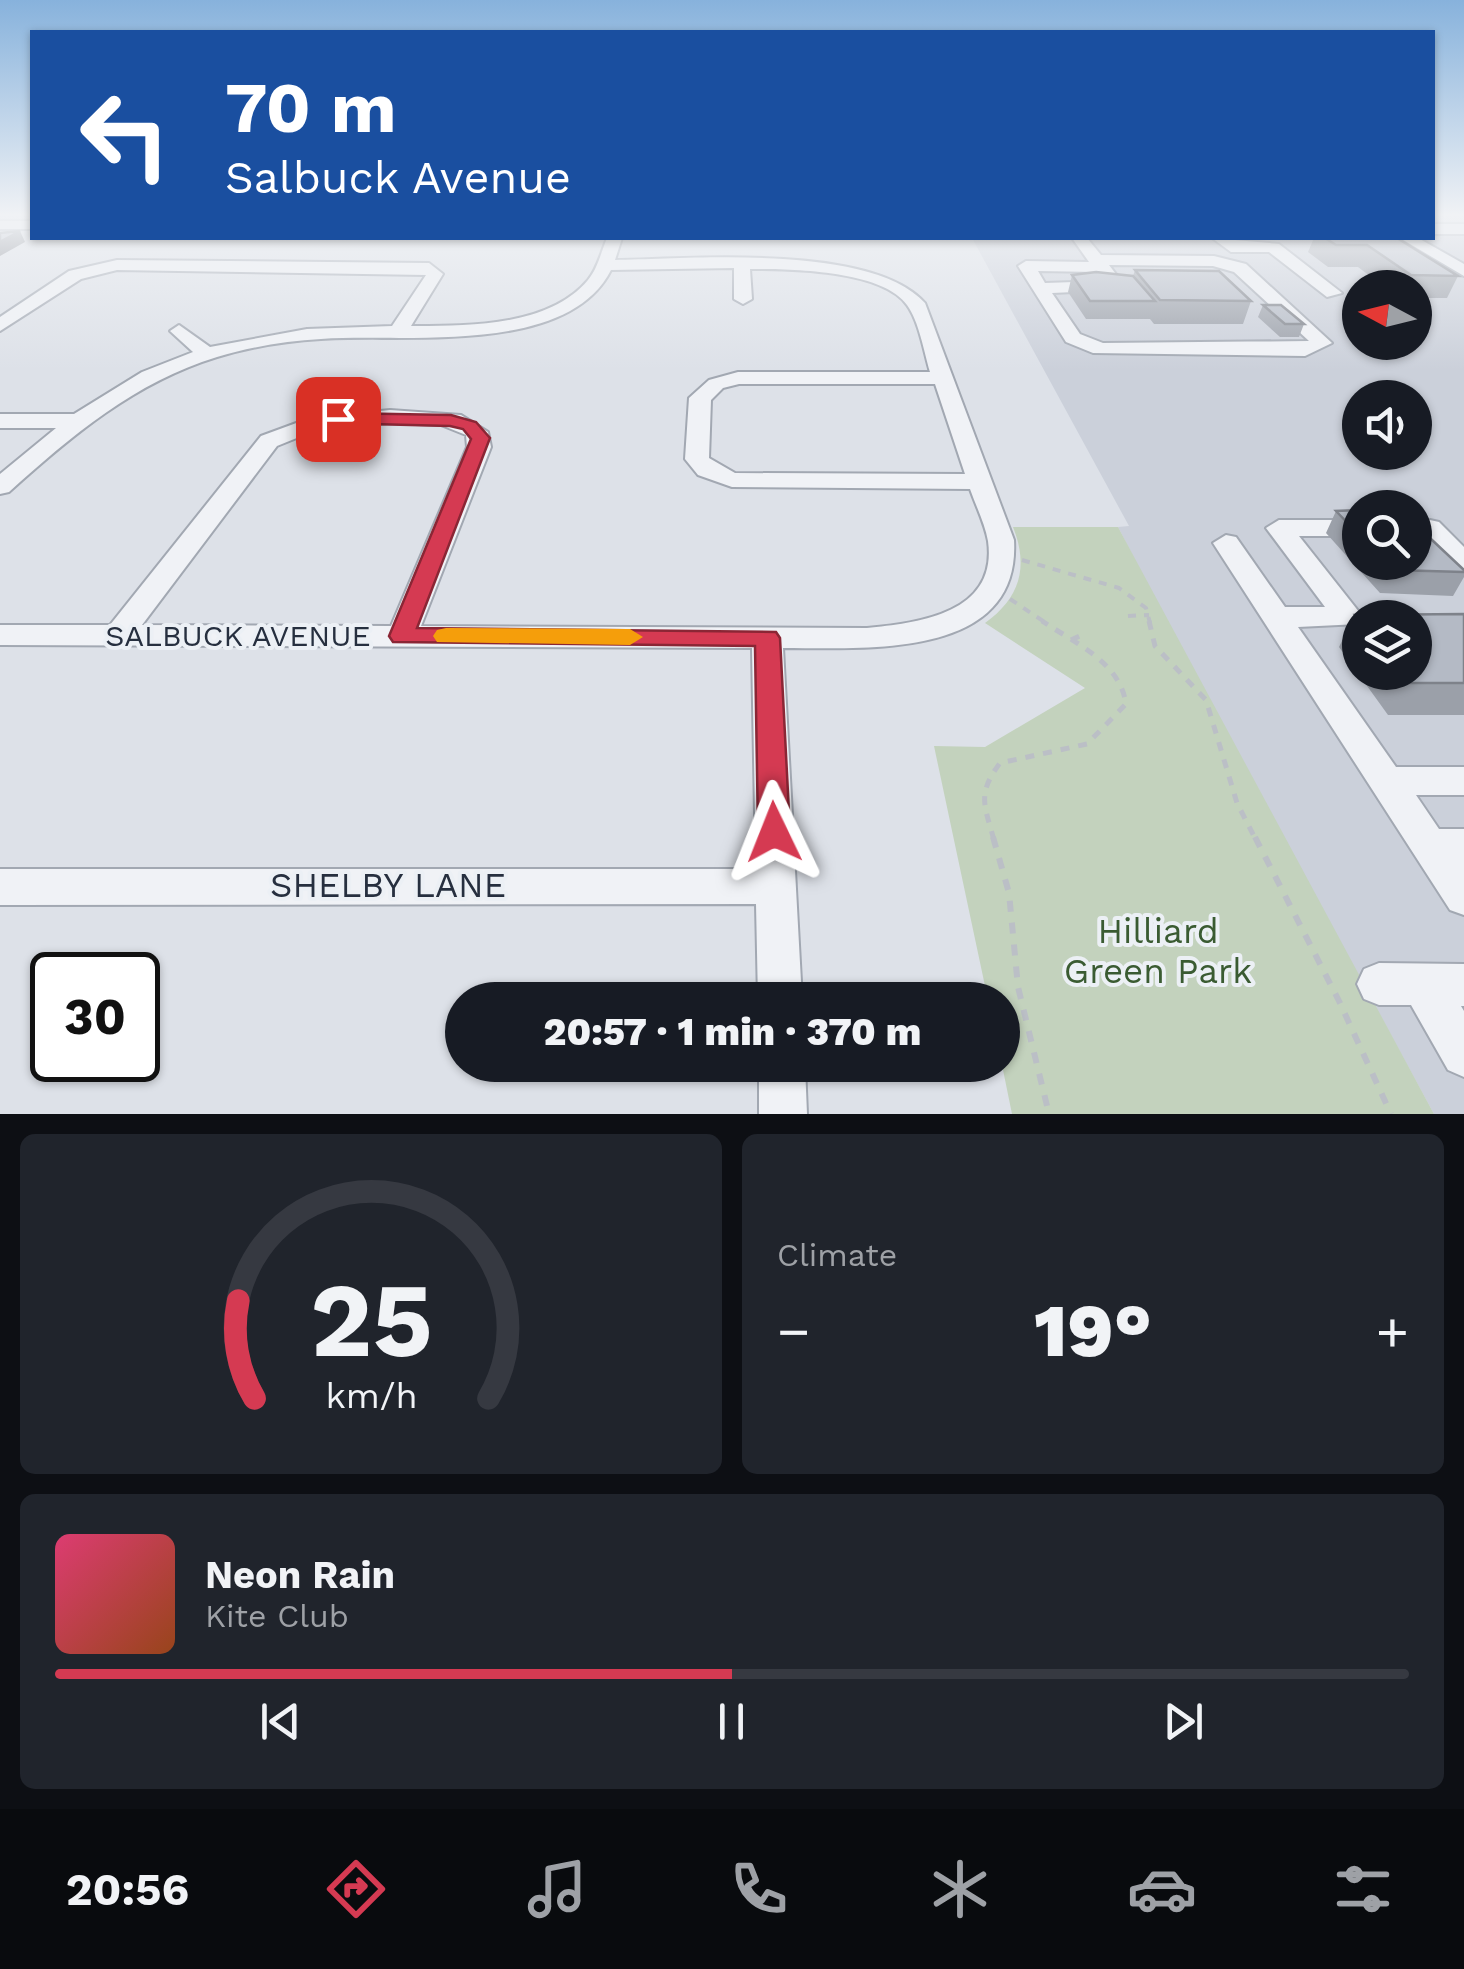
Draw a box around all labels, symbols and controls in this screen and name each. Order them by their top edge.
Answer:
text: 70 m [225,67,397,149]
icon: left [60,70,190,200]
text: Salbuck Avenue [225,151,571,204]
north arrow [1342,270,1432,360]
map controls [1342,270,1432,690]
pin [296,377,381,462]
button: sound [1342,380,1432,470]
icon: arrive [311,392,366,447]
button: search [1342,490,1432,580]
button: layers [1342,600,1432,690]
street label: SALBUCK AVENUE [105,618,371,653]
position arrow [722,780,826,884]
street label: SHELBY LANE [270,864,506,906]
park label: Hilliard Green Park [1064,910,1252,992]
speed limit sign: 30 [30,952,160,1082]
text: 20:57 · 1 min · 370 m [544,1010,921,1054]
text: Climate [777,1236,897,1274]
text: 25 [310,1259,432,1381]
text: 19° [1034,1286,1152,1374]
text: − [777,1299,810,1363]
text: + [1376,1299,1409,1363]
text: km/h [325,1375,417,1417]
text: Neon Rain [205,1553,395,1597]
text: Kite Club [205,1597,349,1635]
icon: previous [253,1694,308,1749]
icon: pause [704,1694,759,1749]
icon: next [1156,1694,1211,1749]
icon: directions [321,1854,391,1924]
icon: music [522,1854,592,1924]
icon: phone [724,1854,794,1924]
icon: climate [925,1854,995,1924]
icon: car [1127,1854,1197,1924]
icon: filters [1328,1854,1398,1924]
text: 20:56 [66,1863,189,1916]

